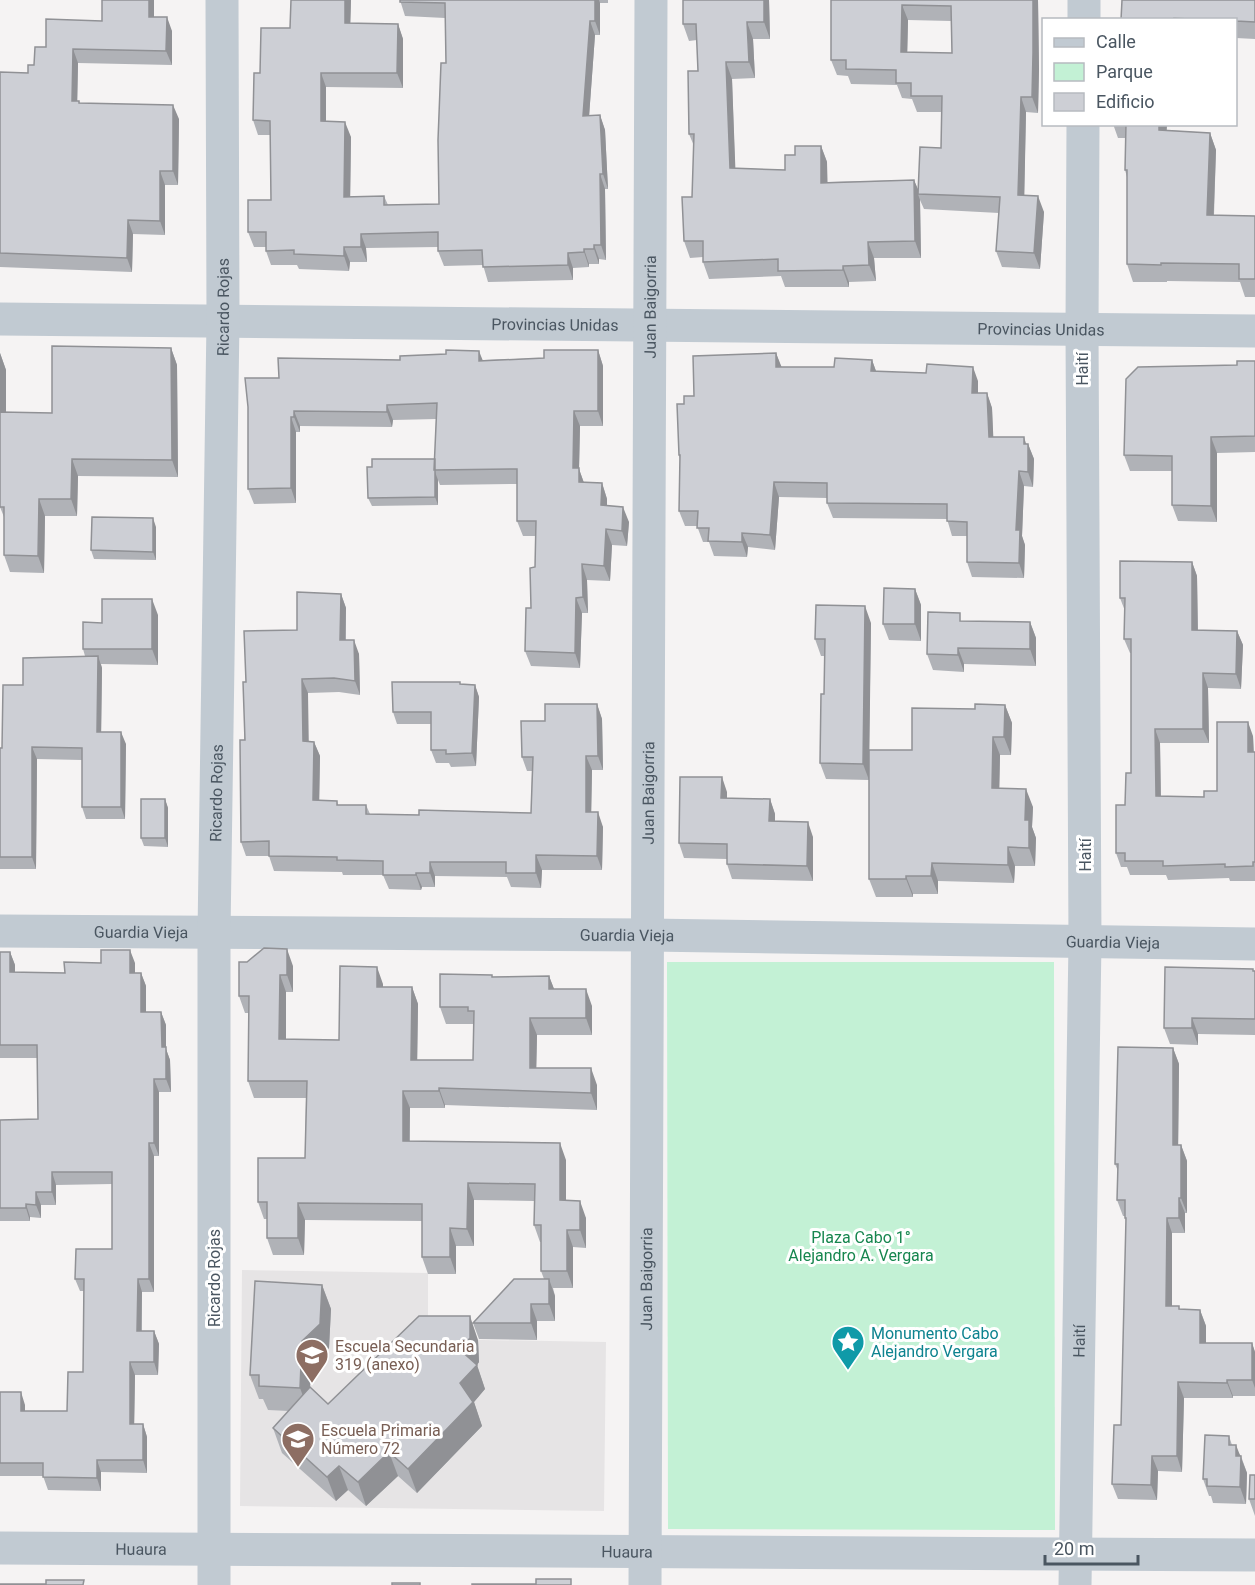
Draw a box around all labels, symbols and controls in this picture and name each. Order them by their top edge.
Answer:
legend [1042,18,1237,126]
text: Calle [1096,31,1136,52]
text: Parque [1096,61,1153,82]
text: Edificio [1096,91,1155,112]
street label: Juan Baigorria [641,255,660,359]
street label: Ricardo Rojas [213,258,233,356]
street label: Provincias Unidas [491,315,619,335]
street label: Provincias Unidas [977,319,1105,340]
street label: Haití [1073,351,1092,386]
street label: Juan Baigorria [639,741,658,845]
street label: Ricardo Rojas [206,744,227,842]
street label: Haití [1076,837,1095,872]
street label: Guardia Vieja [94,923,188,942]
street label: Guardia Vieja [580,926,674,945]
street label: Guardia Vieja [1066,932,1160,953]
street label: Juan Baigorria [637,1227,656,1331]
park label: Plaza Cabo 1° Alejandro A. Vergara [788,1228,934,1265]
street label: Ricardo Rojas [205,1229,224,1327]
street label: Haití [1070,1323,1089,1358]
place icon: Monumento Cabo Alejandro Vergara [830,1324,866,1371]
place label: Monumento Cabo Alejandro Vergara [871,1324,999,1361]
school or university icon: Escuela Secundaria 319 (anexo) [294,1337,330,1384]
place label: Escuela Secundaria 319 (anexo) [335,1337,474,1374]
school or university icon: Escuela Primaria Número 72 [280,1421,316,1468]
place label: Escuela Primaria Número 72 [321,1421,441,1458]
scale bar [1045,1528,1138,1566]
text: 20 m [1054,1538,1094,1559]
street label: Huaura [115,1540,167,1559]
street label: Huaura [601,1542,653,1562]

